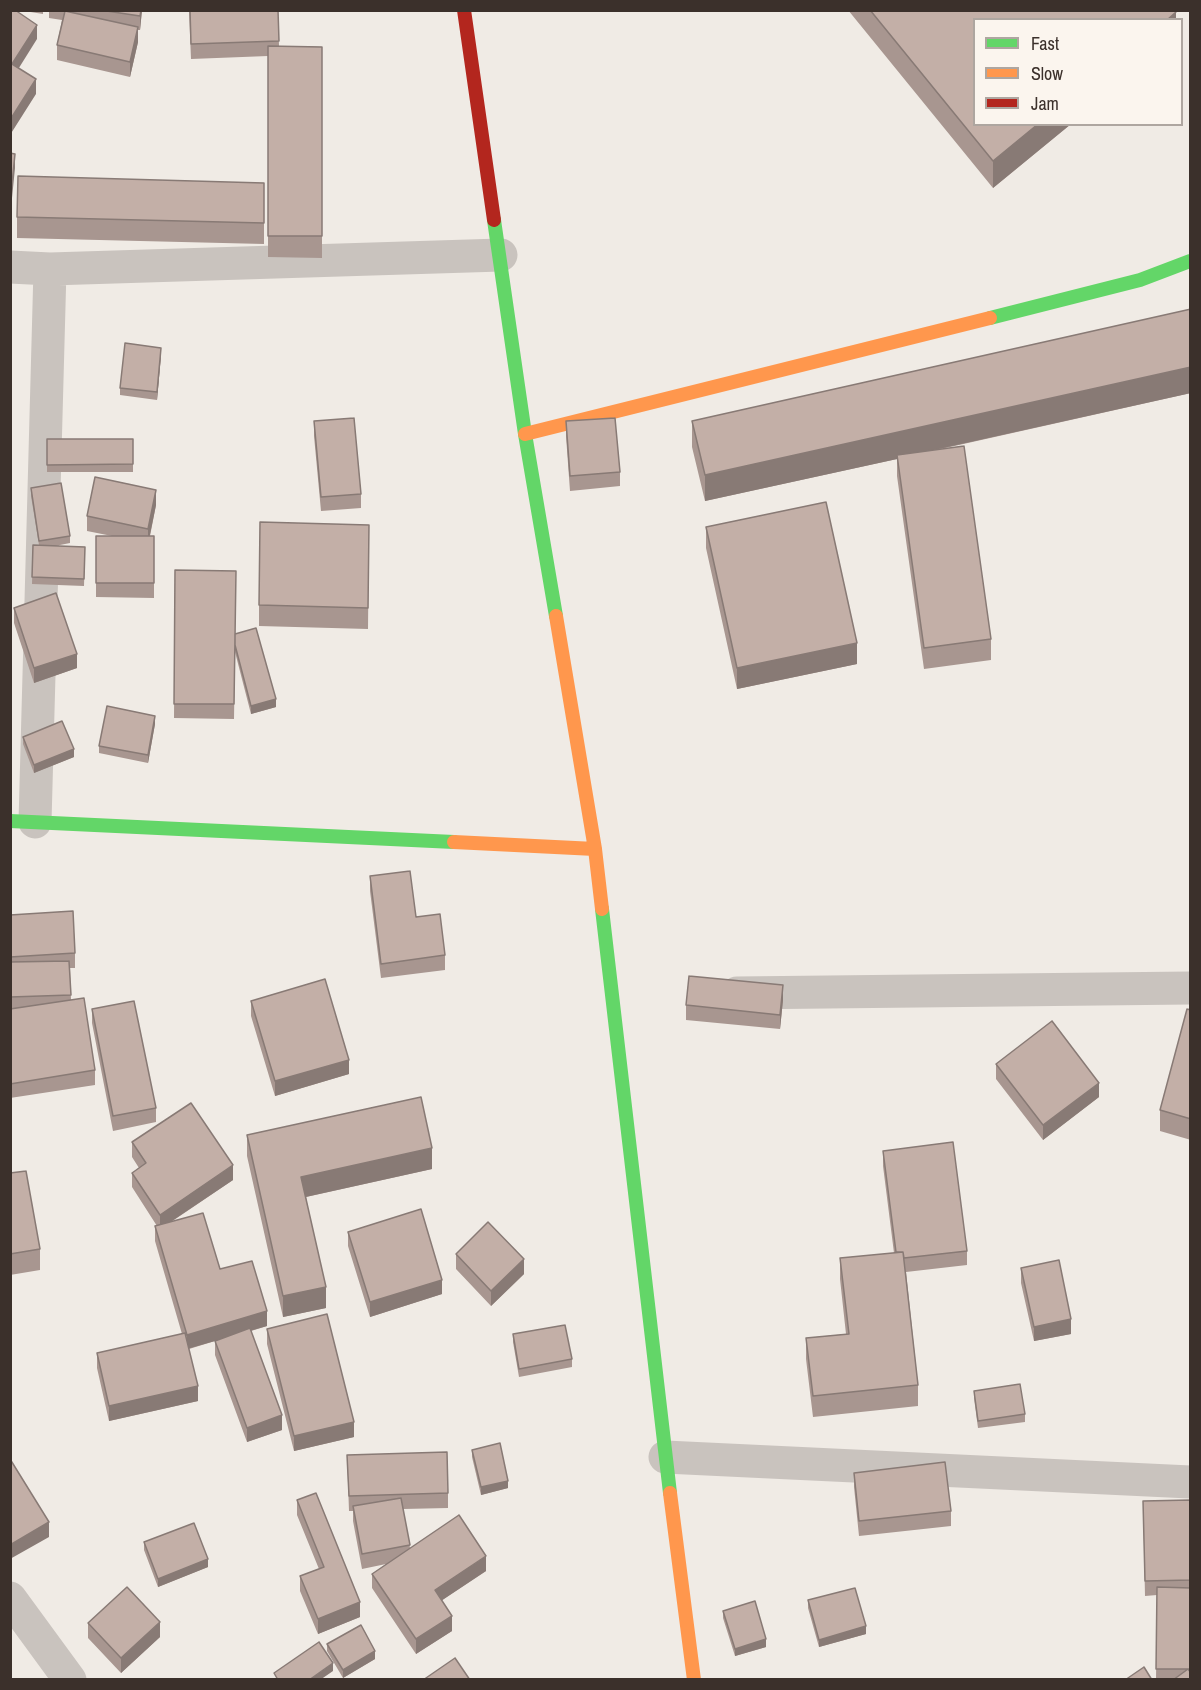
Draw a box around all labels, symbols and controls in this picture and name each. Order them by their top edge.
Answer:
legend [973,18,1183,126]
text: Fast [1031,31,1059,56]
text: Slow [1031,61,1063,86]
text: Jam [1031,91,1059,116]

